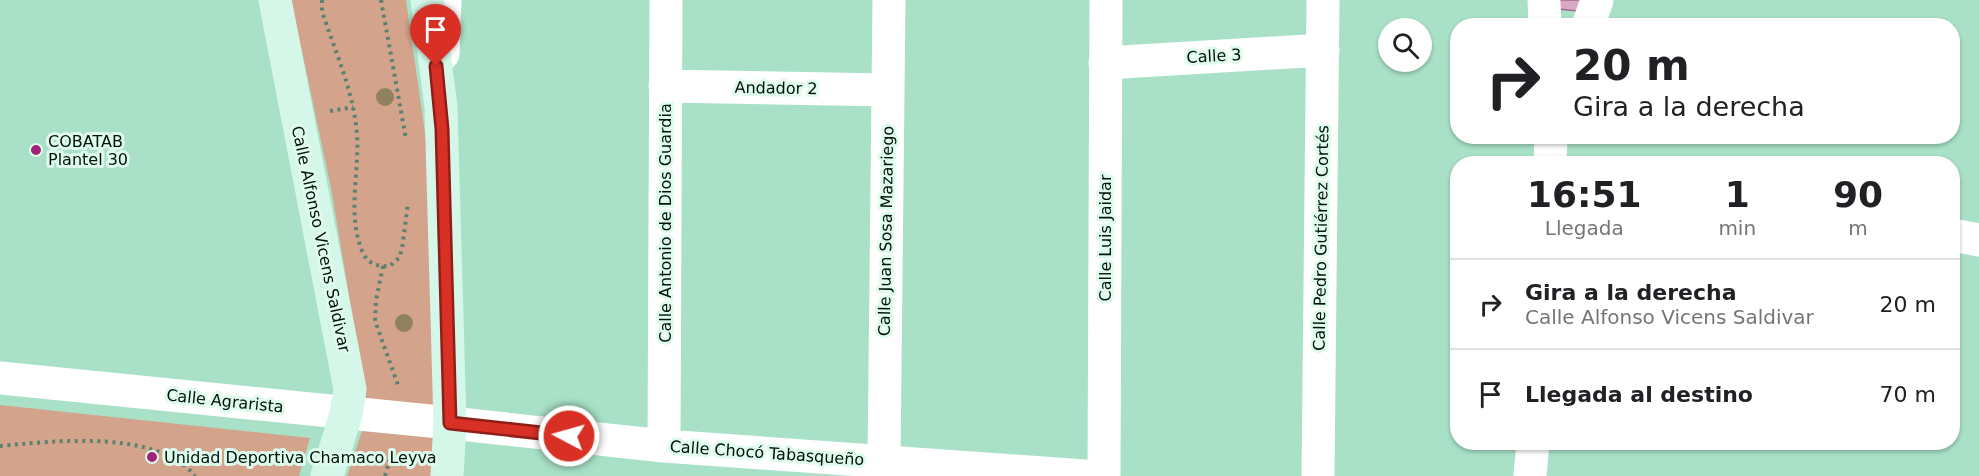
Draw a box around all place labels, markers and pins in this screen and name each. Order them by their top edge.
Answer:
pin [410,4,461,66]
place label: COBATAB Plantel 30 [48,132,128,169]
marker: COBATAB Plantel 30 [29,143,43,157]
place label: Unidad Deportiva Chamaco Leyva [164,448,437,467]
marker: Unidad Deportiva Chamaco Leyva [145,450,159,464]

